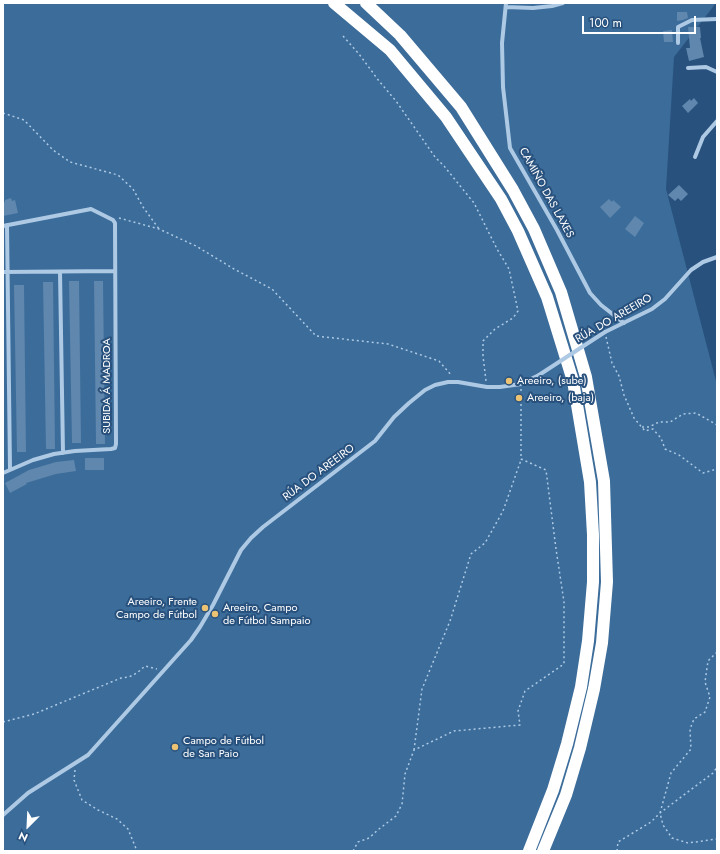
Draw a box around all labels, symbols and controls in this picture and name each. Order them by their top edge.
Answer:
scale bar [584,8,698,34]
text: 100 m [589,14,622,32]
street label: CAMIÑO DAS LAXES [516,146,576,240]
street label: RÚA DO AREEIRO [573,292,655,346]
street label: SUBIDA Á MADROA [100,338,114,434]
place label: Areeiro, (sube) [517,374,587,388]
marker: Areeiro, (sube) [504,376,514,386]
place label: Areeiro, (baja) [527,391,594,405]
marker: Areeiro, (baja) [514,393,524,403]
street label: RÚA DO AREEIRO [281,442,357,504]
place label: Areeiro, Frente Campo de Fútbol [116,595,197,621]
place label: Areeiro, Campo de Fútbol Sampaio [223,601,311,627]
marker: Areeiro, Frente Campo de Fútbol [200,603,210,613]
marker: Areeiro, Campo de Fútbol Sampaio [210,609,220,619]
place label: Campo de Fútbol de San Paio [183,734,264,760]
marker: Campo de Fútbol de San Paio [170,742,180,752]
north arrow [8,806,48,846]
text: N [16,828,30,846]

